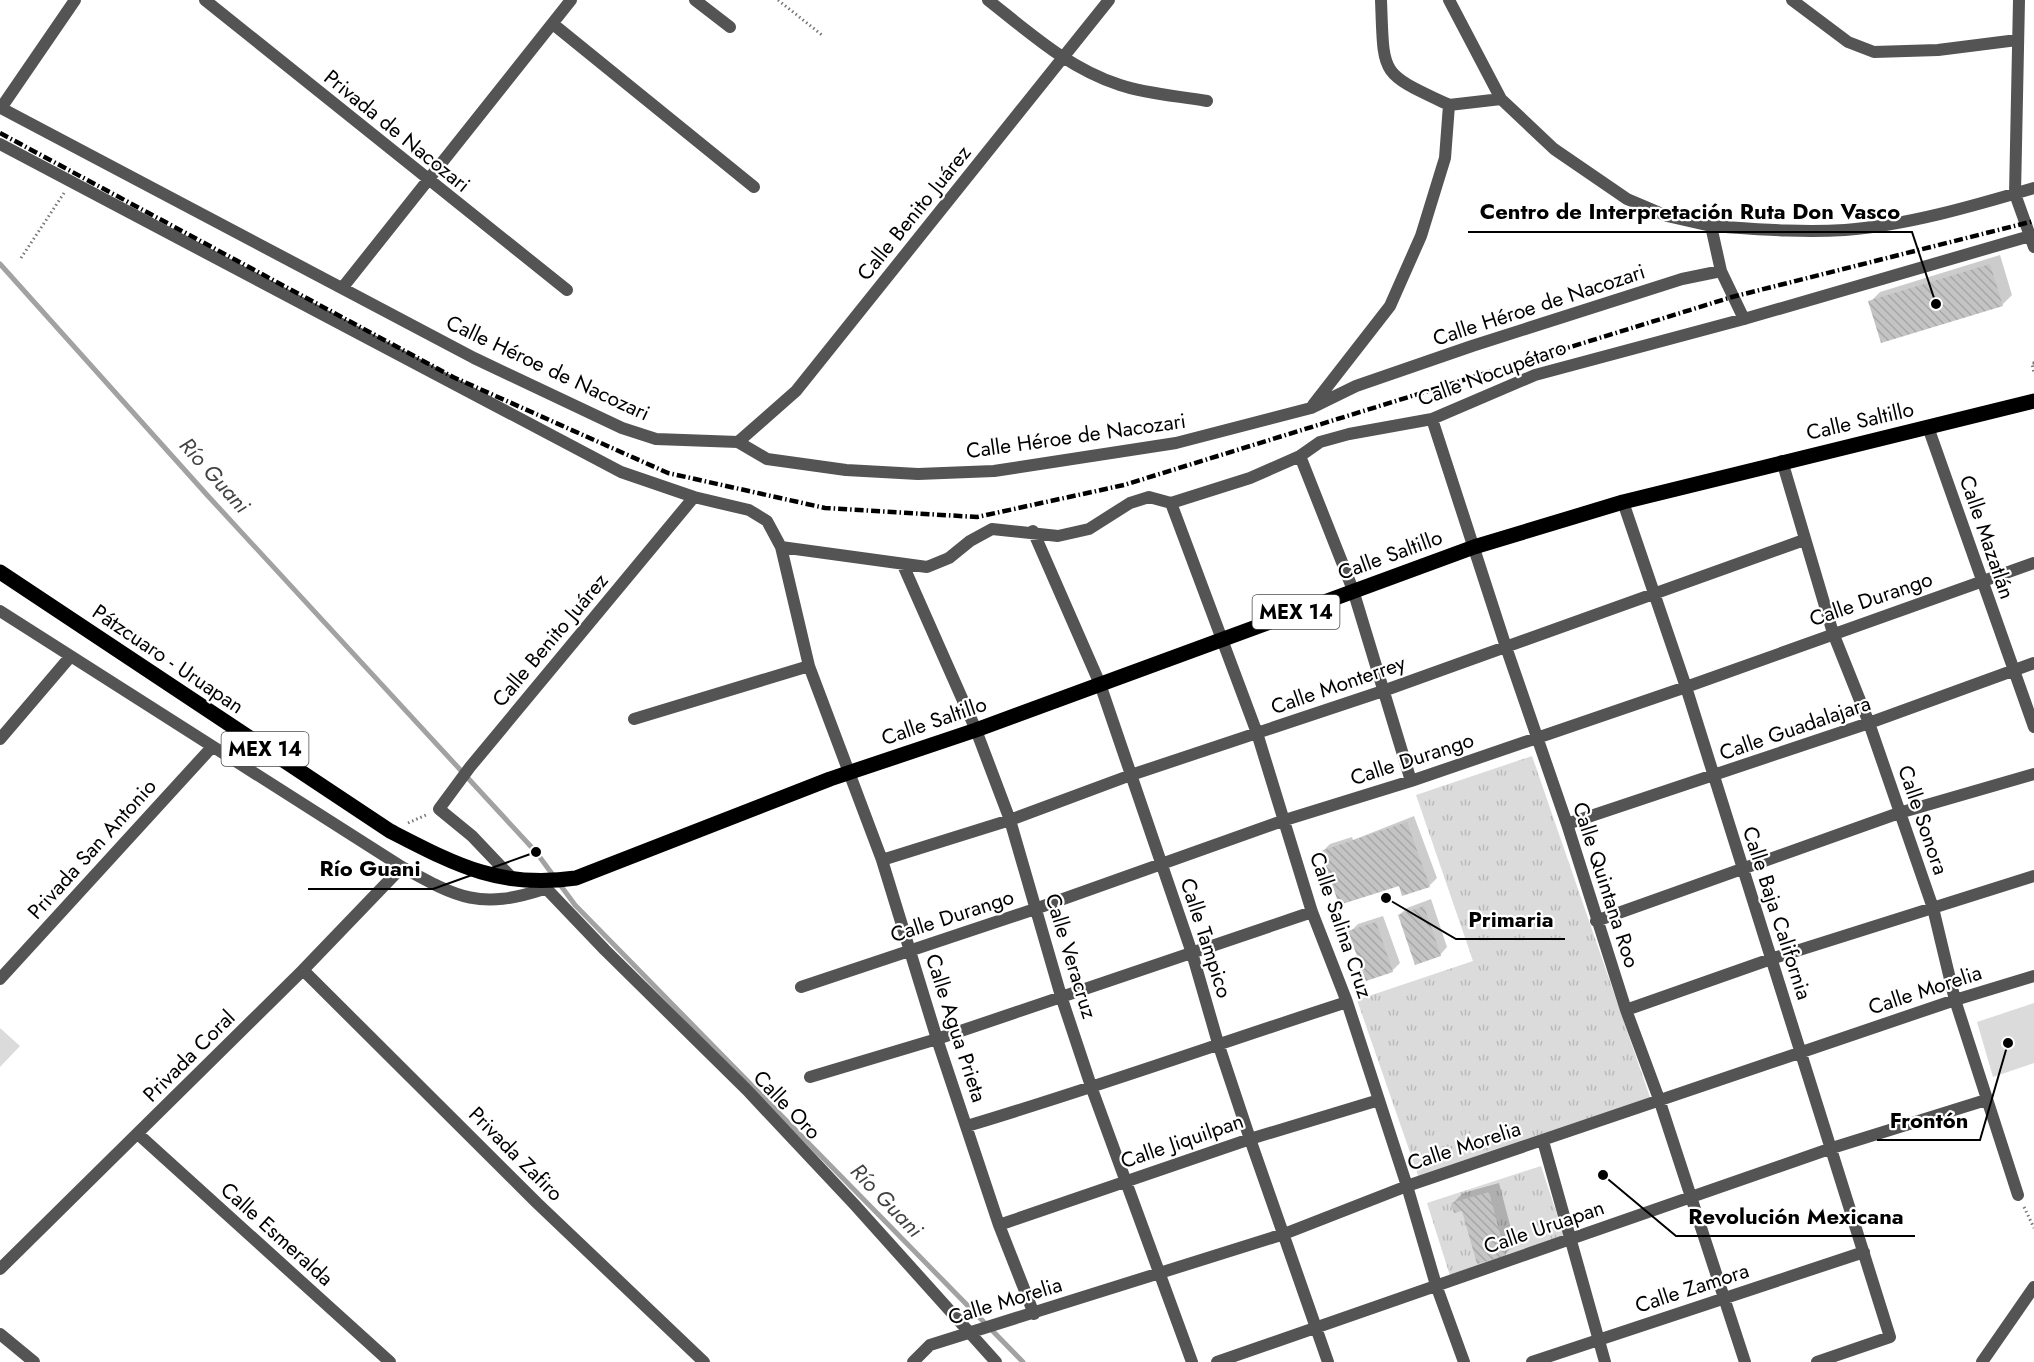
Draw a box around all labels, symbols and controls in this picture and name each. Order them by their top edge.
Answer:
street label: Privada de Nacozari [317,63,477,199]
street label: Calle Benito Juárez [850,139,978,287]
callout: Centro de Interpretación Ruta Don Vasco [1468,192,1912,232]
text: Centro de Interpretación Ruta Don Vasco [1480,195,1900,227]
street label: Calle Héroe de Nacozari [1429,256,1649,354]
street label: Calle Héroe de Nacozari [441,308,655,428]
street label: Calle Nocupétaro [1413,332,1571,414]
street label: Calle Saltillo [1803,394,1917,448]
street label: Calle Héroe de Nacozari [964,406,1188,466]
water label: Río Guani [172,430,258,520]
street label: Calle Mazatlán [1952,471,2022,603]
street label: Calle Saltillo [1334,522,1446,588]
street label: Calle Durango [1805,564,1937,634]
street label: Calle Benito Juárez [485,566,615,713]
road number: MEX 14 [1252,595,1340,629]
street label: Pátzcuaro - Uruapan [86,597,250,721]
street label: Calle Monterrey [1267,648,1410,722]
street label: Calle Guadalajara [1715,688,1875,768]
street label: Calle Saltillo [877,689,991,753]
street label: Calle Durango [1346,725,1478,793]
road number: MEX 14 [222,732,308,766]
street label: Calle Sonora [1890,761,1956,879]
street label: Privada San Antonio [21,772,163,926]
street label: Calle Quintana Roo [1565,798,1647,972]
street label: Calle Baja California [1735,822,1819,1004]
street label: Calle Salina Cruz [1302,848,1380,1002]
callout: Río Guani [308,849,433,889]
text: Río Guani [319,852,421,884]
street label: Calle Tampico [1173,874,1239,1002]
street label: Calle Durango [886,882,1018,950]
street label: Calle Veracruz [1038,890,1104,1023]
callout: Primaria [1456,899,1565,939]
text: Primaria [1468,903,1554,935]
street label: Calle Agua Prieta [918,950,994,1106]
street label: Calle Morelia [1864,958,1986,1022]
street label: Privada Coral [136,1003,242,1109]
street label: Calle Oro [746,1064,828,1146]
street label: Privada Zafiro [462,1100,570,1208]
callout: Frontón [1877,1100,1980,1140]
text: Frontón [1890,1104,1968,1136]
street label: Calle Jiquilpan [1117,1106,1247,1176]
street label: Calle Morelia [1403,1114,1525,1178]
water label: Río Guani [843,1156,931,1245]
street label: Calle Esmeralda [214,1175,340,1293]
street label: Calle Uruapan [1480,1192,1608,1262]
callout: Revolución Mexicana [1676,1196,1915,1236]
text: Revolución Mexicana [1688,1200,1904,1232]
street label: Calle Zamora [1631,1256,1753,1320]
street label: Calle Morelia [944,1269,1066,1333]

